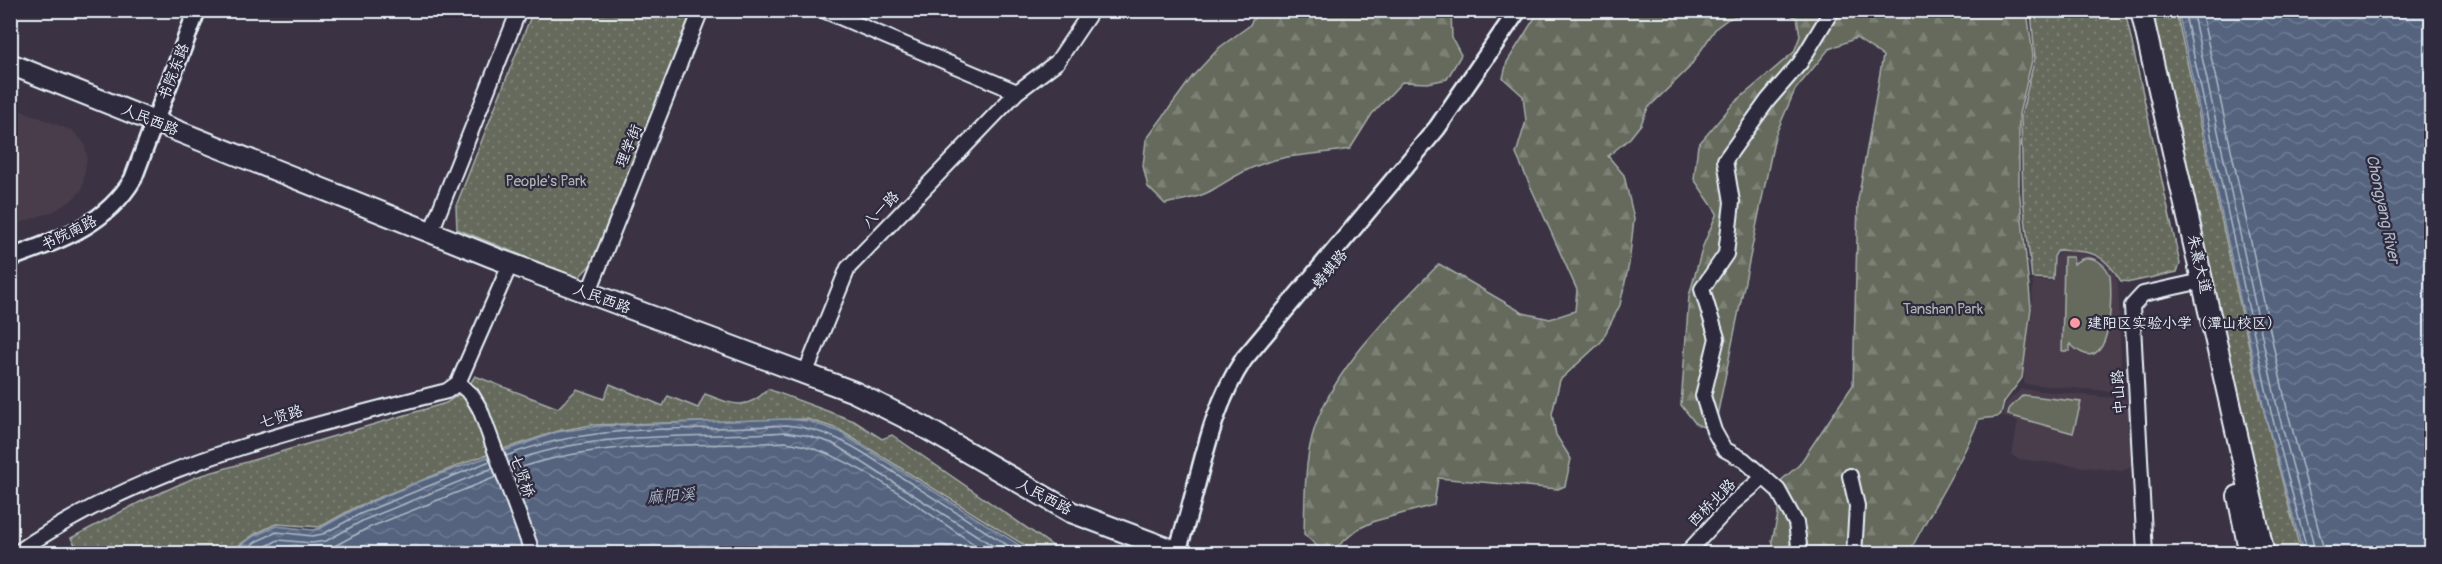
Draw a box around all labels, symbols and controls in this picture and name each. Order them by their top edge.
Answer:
street label: 书院东路 [154,41,194,103]
street label: 人民西路 [119,100,181,140]
street label: 理学街 [612,122,646,170]
water label: Chongyang River [2362,153,2405,267]
park label: People's Park [505,172,587,191]
street label: 八一路 [859,187,903,233]
street label: 书院南路 [38,211,100,255]
street label: 朱熹大道 [2183,233,2215,295]
street label: 螃蜞路 [1308,246,1352,292]
street label: 人民西路 [571,280,633,318]
park label: Tanshan Park [1903,300,1984,319]
place label: 建阳区实验小学（潭山校区） [2087,314,2282,333]
marker: 建阳区实验小学（潭山校区） [2068,316,2082,330]
street label: 中山路 [2108,369,2130,415]
street label: 七贤路 [257,401,305,433]
street label: 七贤桥 [505,452,539,500]
street label: 人民西路 [1013,475,1075,519]
street label: 西桥北路 [1684,475,1740,531]
water label: 麻阳溪 [646,484,697,508]

